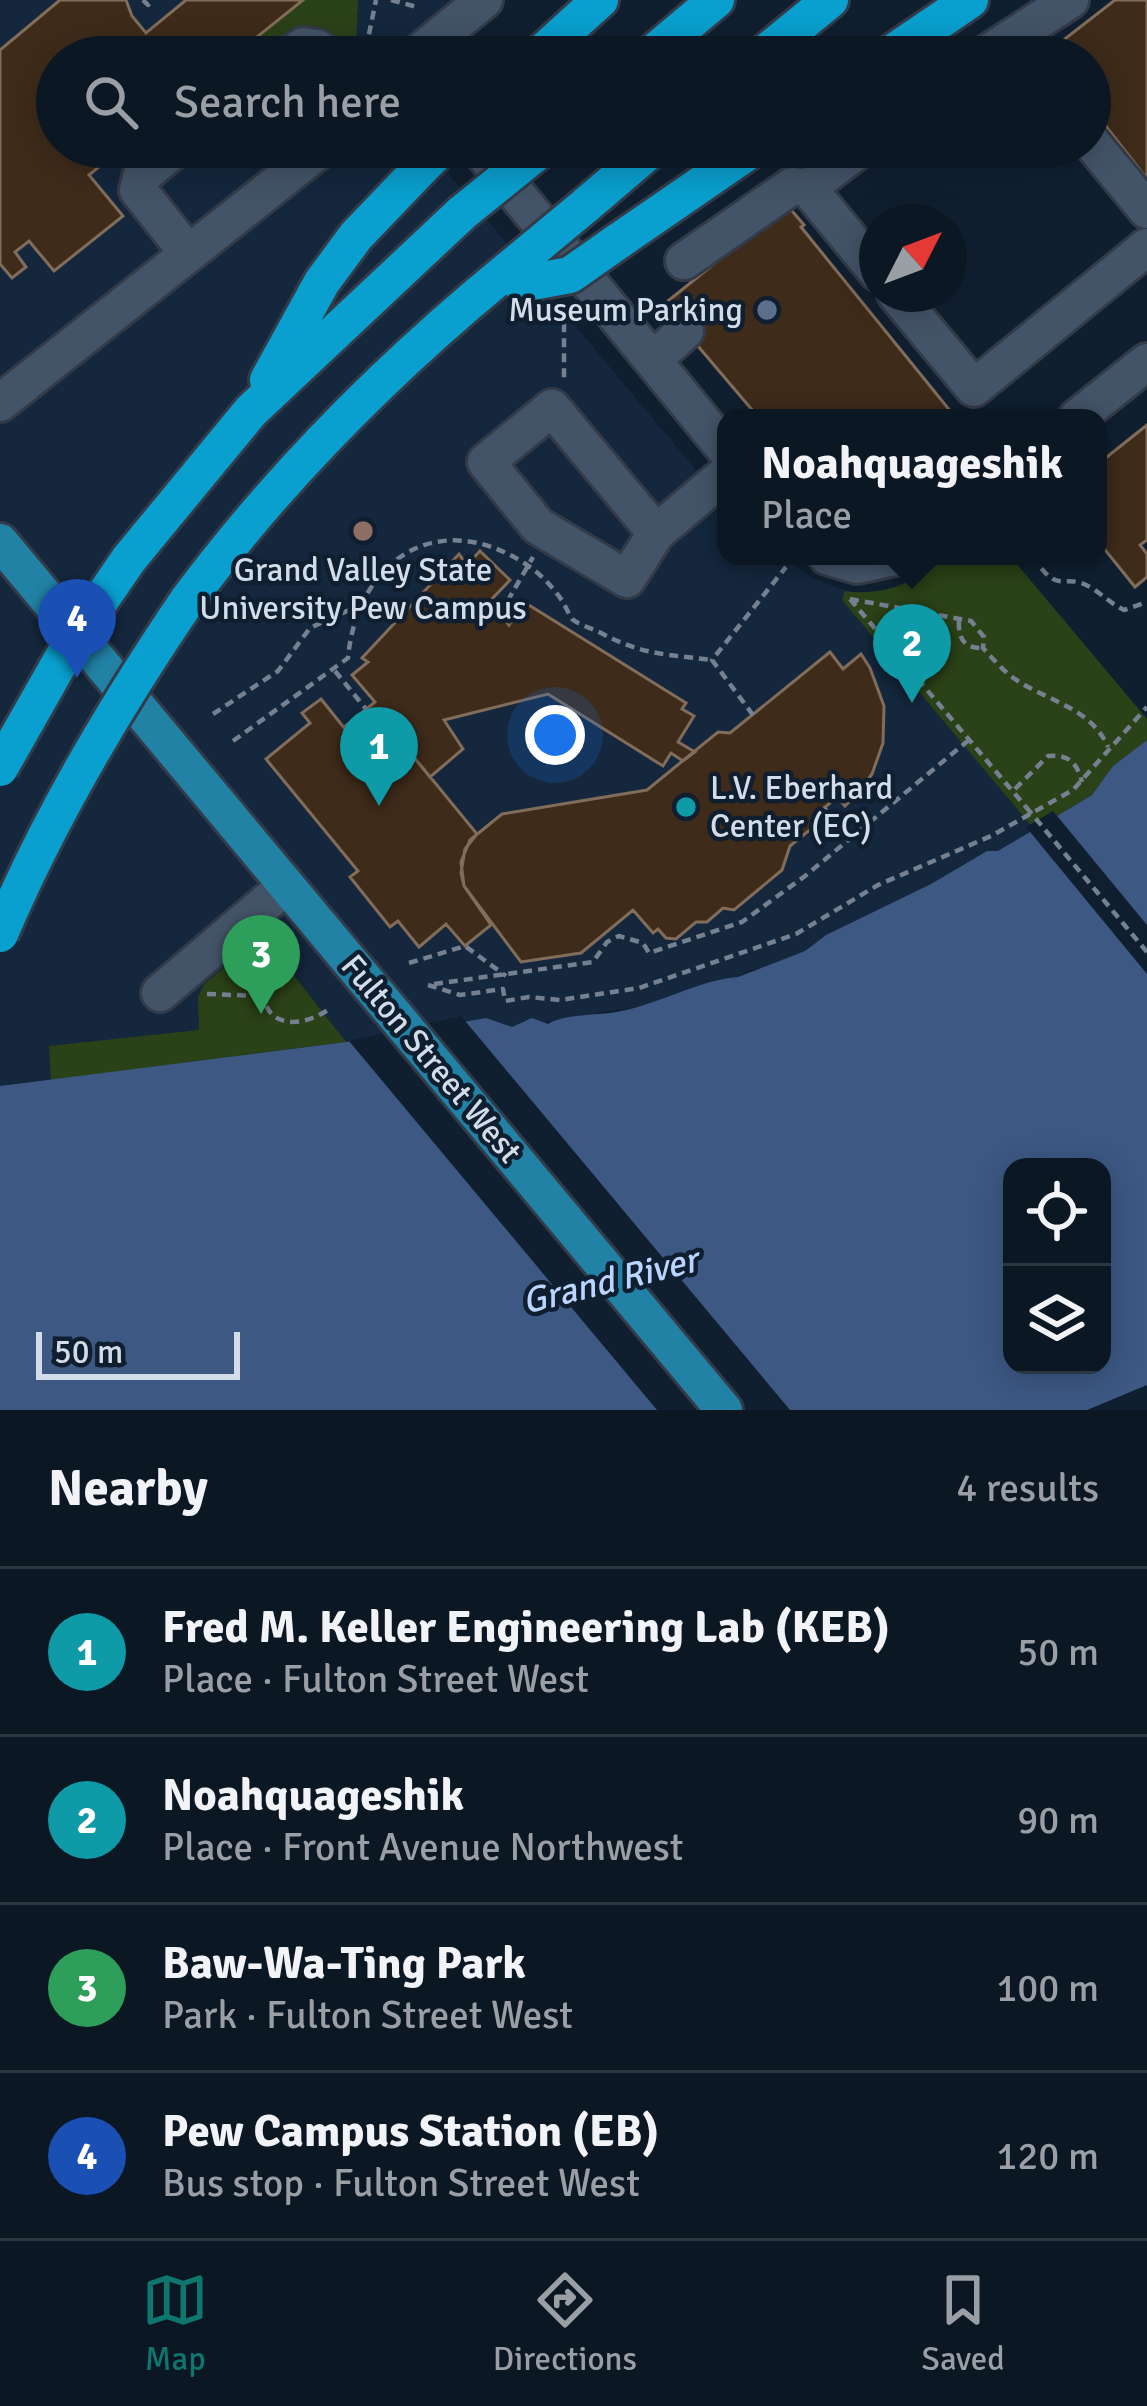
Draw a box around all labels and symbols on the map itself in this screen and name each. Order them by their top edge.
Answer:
north arrow [859,204,967,312]
place label: Museum Parking [508,290,743,331]
marker: Museum Parking [754,297,780,323]
marker: Grand Valley State University Pew Campus [350,518,376,544]
place label: Grand Valley State University Pew Campus [199,550,527,629]
pin: 4 [38,579,116,678]
pin: 2 [873,604,951,703]
your location [525,705,585,765]
pin: 1 [340,707,418,806]
place label: L.V. Eberhard Center (EC) [710,768,893,847]
marker: L.V. Eberhard Center (EC) [673,794,699,820]
pin: 3 [222,915,300,1014]
street label: Fulton Street West [332,946,530,1172]
water label: Grand River [518,1236,707,1325]
scale bar [36,1326,240,1379]

